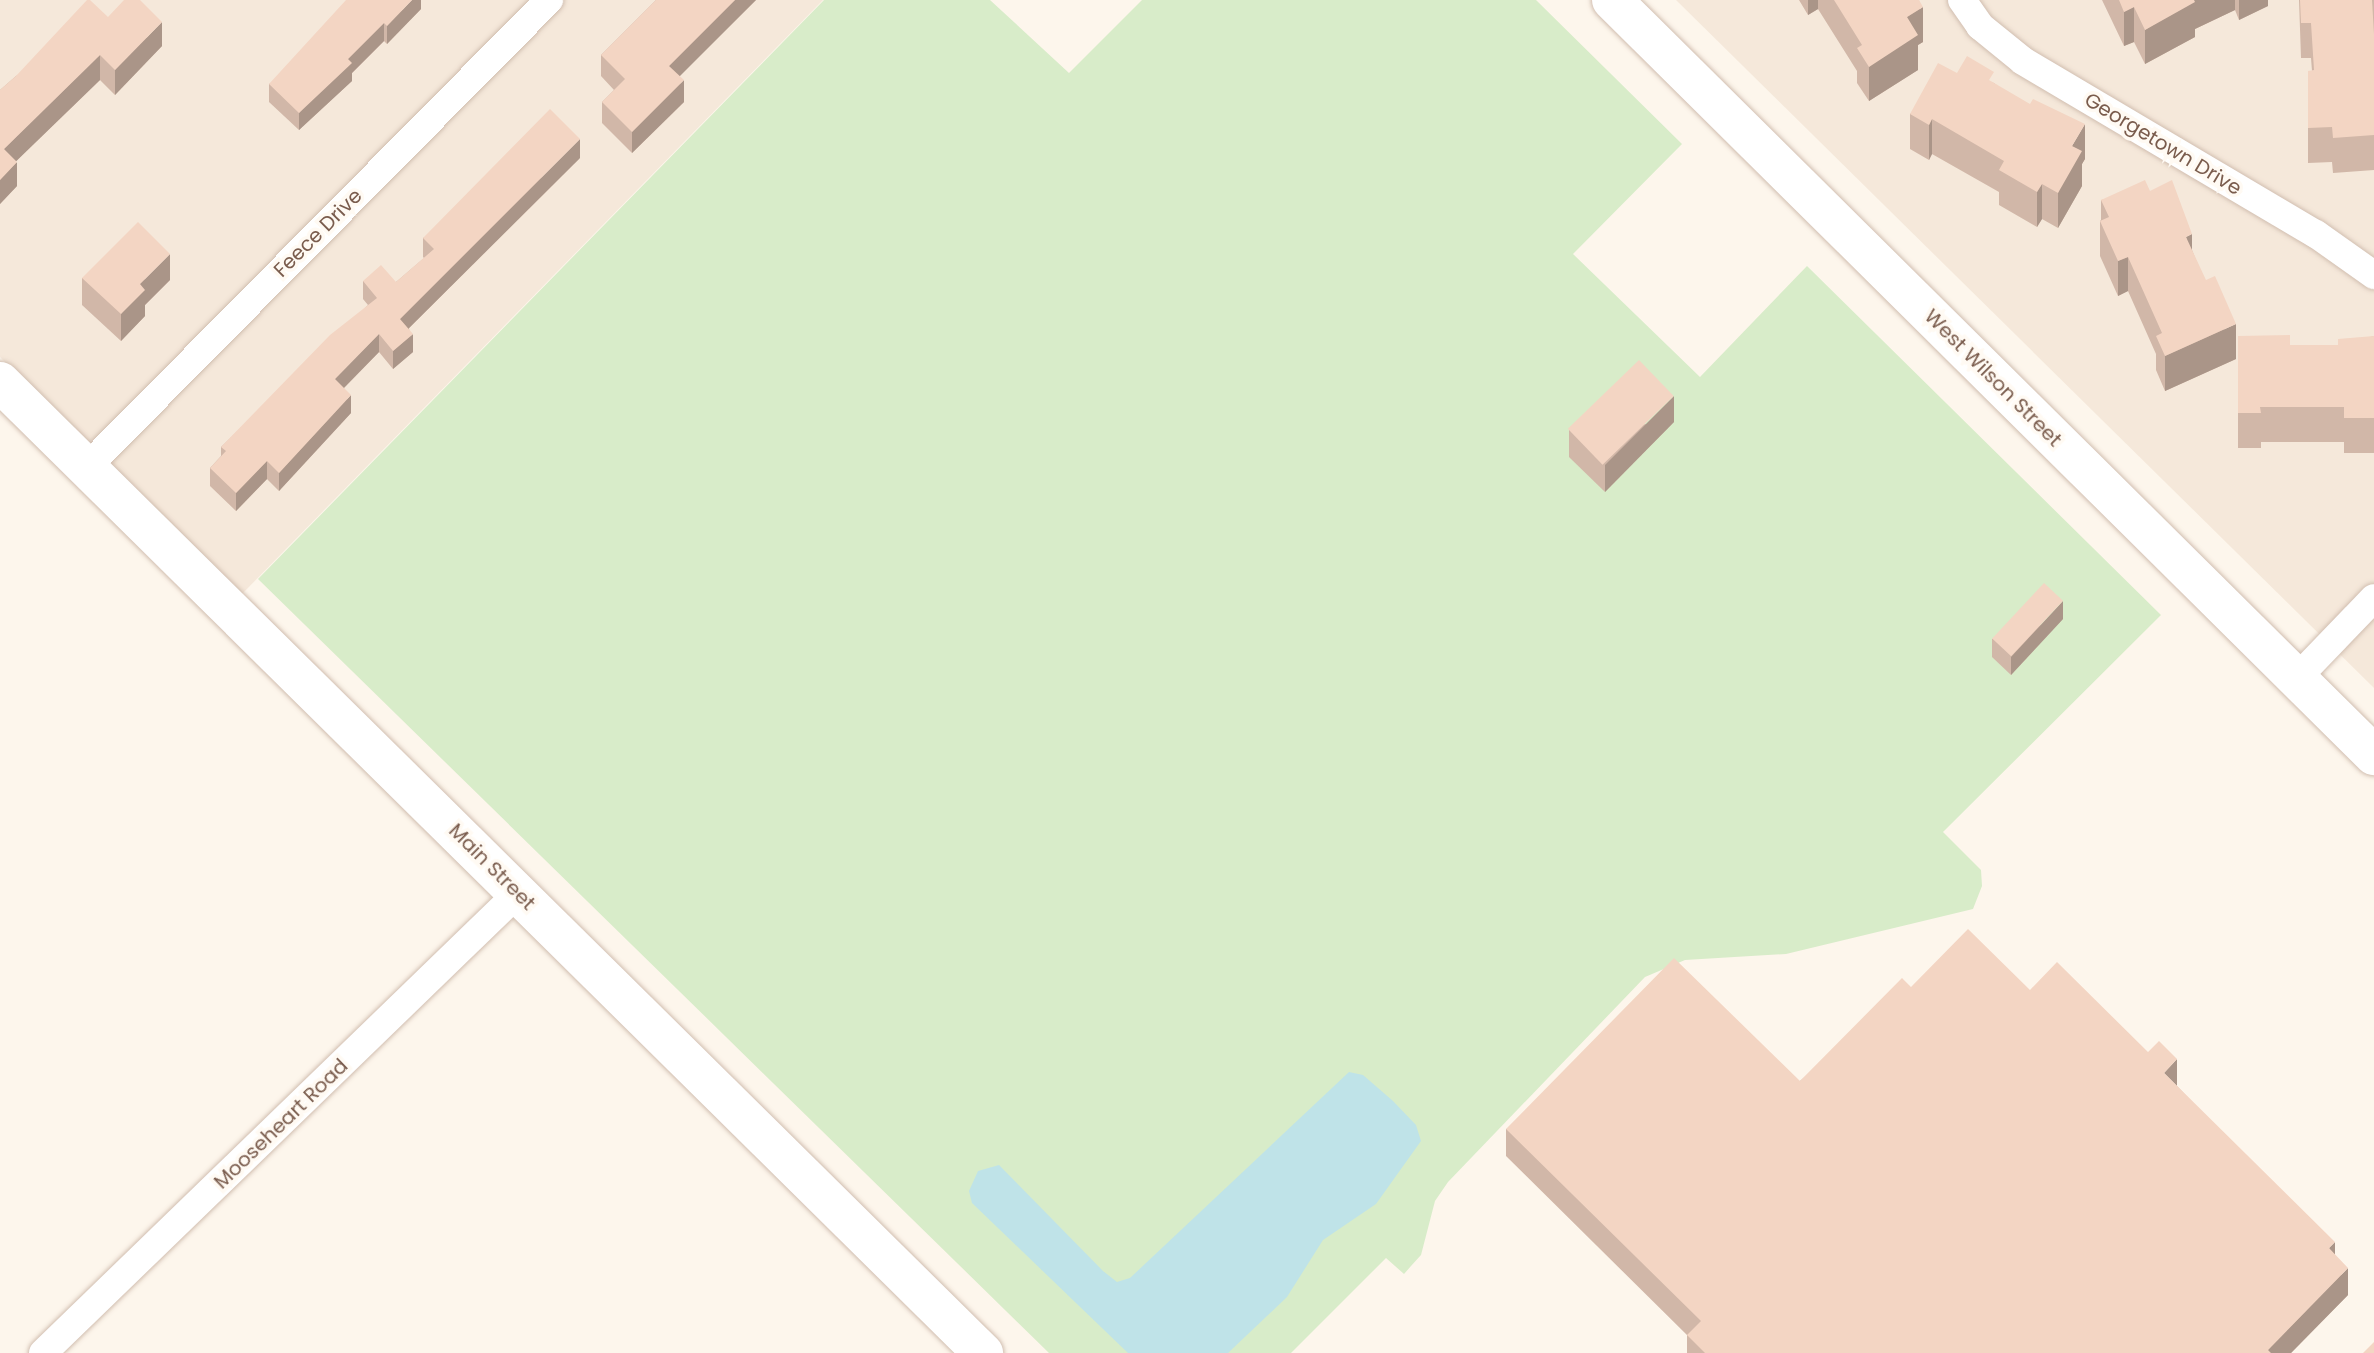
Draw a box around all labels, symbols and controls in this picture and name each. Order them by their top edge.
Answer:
street label: Georgetown Drive [2080,88,2246,200]
street label: Feece Drive [269,184,367,282]
street label: West Wilson Street [1919,304,2067,452]
street label: Main Street [444,819,540,915]
street label: Mooseheart Road [209,1054,353,1194]

